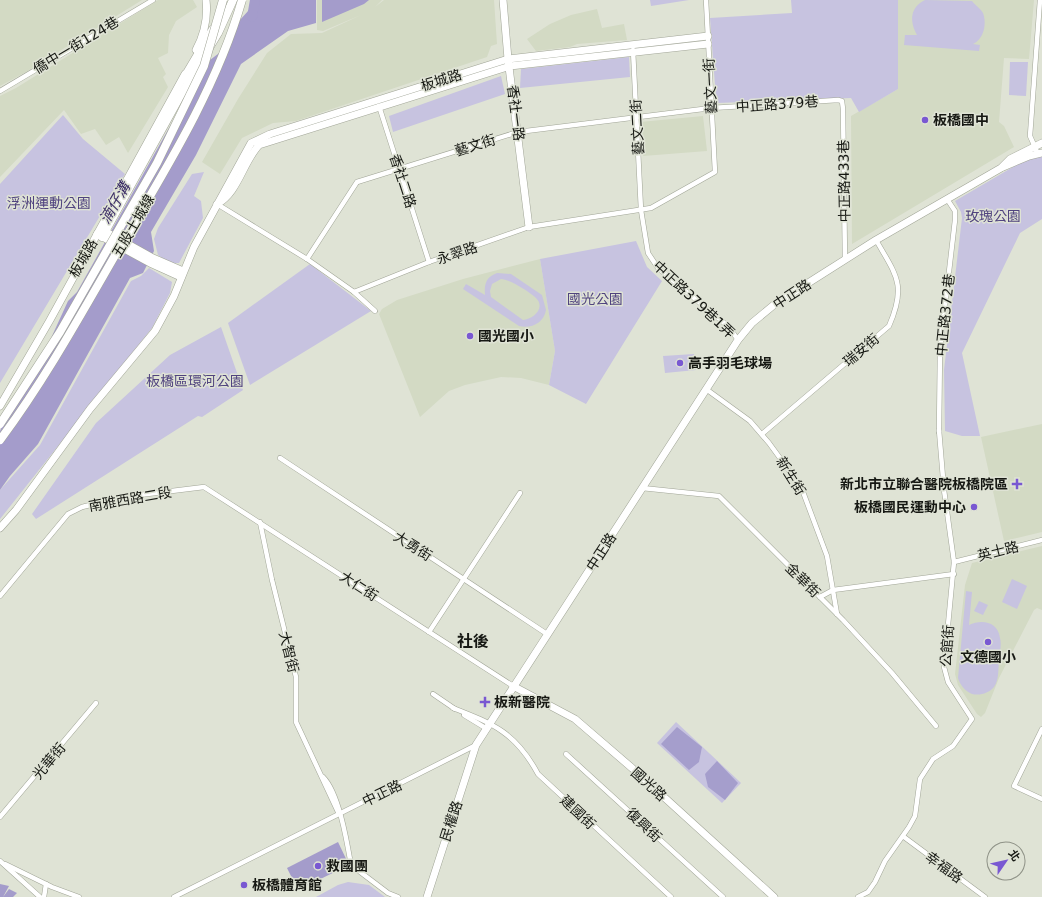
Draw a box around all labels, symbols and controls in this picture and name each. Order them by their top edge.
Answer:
street label: 僑中一街124巷 [30,13,122,77]
street label: 藝文一街 [701,58,719,114]
street label: 板城路 [419,66,463,94]
street label: 香社一路 [505,84,527,142]
street label: 中正路379巷 [735,93,819,115]
street label: 藝文二街 [628,99,646,155]
place label: 板橋國中 [933,112,989,128]
marker: 板橋國中 [920,115,930,125]
street label: 藝文街 [453,131,497,159]
street label: 中正路433巷 [835,139,853,223]
street label: 香社二路 [387,152,419,210]
water label: 湳仔溝 [96,177,135,227]
street label: 五股土城線 [109,192,157,260]
park label: 浮洲運動公園 [7,195,91,211]
park label: 玫瑰公園 [965,208,1021,224]
street label: 板城路 [66,236,100,280]
street label: 永翠路 [435,239,479,267]
street label: 中正路379巷1弄 [650,257,738,341]
street label: 中正路372巷 [933,273,957,357]
street label: 中正路 [770,276,814,312]
park label: 國光公園 [567,291,623,307]
place label: 國光國小 [478,328,534,344]
street label: 瑞安街 [840,330,882,370]
marker: 國光國小 [465,331,475,341]
place label: 高手羽毛球場 [688,355,772,371]
marker: 高手羽毛球場 [675,358,685,368]
park label: 板橋區環河公園 [146,373,244,389]
street label: 新生街 [773,454,809,498]
place label: 新北市立聯合醫院板橋院區 [840,476,1008,492]
marker: 新北市立聯合醫院板橋院區 [1011,478,1023,490]
street label: 南雅西路二段 [87,484,173,514]
place label: 板橋國民運動中心 [854,499,966,515]
marker: 板橋國民運動中心 [969,502,979,512]
street label: 大勇街 [391,528,435,564]
street label: 中正路 [583,530,619,574]
street label: 英士路 [976,538,1020,564]
street label: 金華街 [782,559,824,601]
street label: 大仁街 [337,568,381,604]
street label: 公館街 [938,624,956,668]
street label: 大智街 [276,630,302,674]
district label: 社後 [457,632,489,651]
marker: 文德國小 [983,637,993,647]
place label: 文德國小 [960,649,1016,665]
place label: 板新醫院 [494,694,550,710]
marker: 板新醫院 [479,696,491,708]
street label: 光華街 [29,740,69,782]
street label: 國光路 [628,764,670,804]
street label: 中正路 [360,777,404,809]
street label: 建國街 [557,792,599,832]
street label: 民權路 [437,799,465,843]
street label: 復興街 [623,805,665,845]
north arrow [986,841,1026,881]
text: 北 [1005,847,1022,864]
street label: 幸福路 [922,848,966,886]
place label: 救國團 [326,858,368,874]
marker: 救國團 [313,861,323,871]
place label: 板橋體育館 [252,877,322,893]
marker: 板橋體育館 [239,880,249,890]

